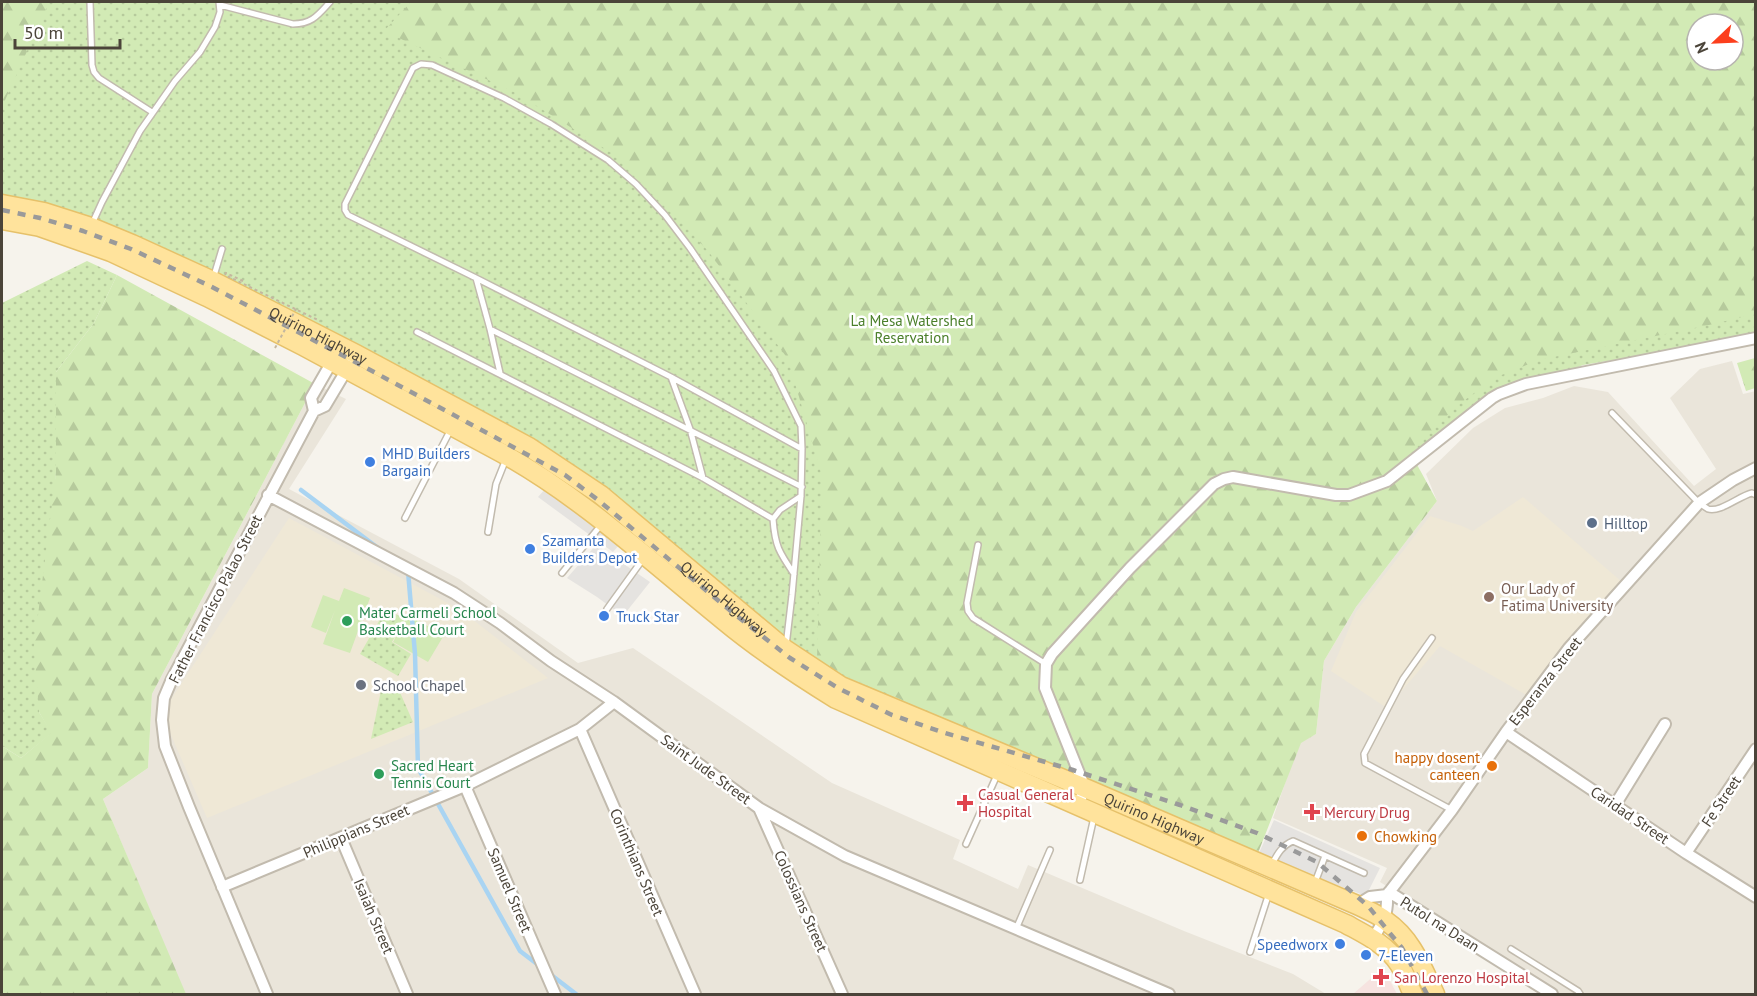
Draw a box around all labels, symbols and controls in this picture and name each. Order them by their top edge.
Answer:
scale bar [15,12,120,50]
north arrow [1685,12,1745,72]
text: 50 m [24,21,63,44]
text: N [1690,39,1712,57]
street label: Quirino Highway [266,302,371,368]
park label: La Mesa Watershed Reservation [851,311,973,347]
place label: MHD Builders Bargain [382,444,470,480]
marker: MHD Builders Bargain [363,455,377,469]
street label: Father Francisco Palao Street [164,511,266,687]
place label: Hilltop [1604,514,1648,533]
marker: Hilltop [1585,516,1599,530]
place label: Szamanta Builders Depot [542,531,637,567]
marker: Szamanta Builders Depot [523,542,537,556]
street label: Quirino Highway [677,556,772,640]
place label: Our Lady of Fatima University [1501,579,1613,615]
marker: Our Lady of Fatima University [1482,590,1496,604]
place label: Mater Carmeli School Basketball Court [359,603,497,639]
place label: Truck Star [616,607,679,626]
marker: Truck Star [597,609,611,623]
marker: Mater Carmeli School Basketball Court [340,614,354,628]
street label: Esperanza Street [1504,633,1586,729]
place label: School Chapel [373,676,465,695]
marker: School Chapel [354,678,368,692]
street label: Saint Jude Street [657,730,755,808]
place label: happy dosent canteen [1395,748,1480,784]
place label: Sacred Heart Tennis Court [391,756,474,792]
marker: happy dosent canteen [1485,759,1499,773]
marker: Sacred Heart Tennis Court [372,767,386,781]
street label: Fe Street [1697,772,1745,830]
street label: Caridad Street [1587,782,1673,848]
place label: Casual General Hospital [978,785,1074,821]
street label: Quirino Highway [1101,788,1208,848]
marker: Casual General Hospital [956,794,974,812]
street label: Philippians Street [300,800,412,862]
place label: Mercury Drug [1324,803,1410,822]
street label: Corinthians Street [606,805,668,919]
marker: Mercury Drug [1305,805,1319,819]
place label: Chowking [1374,827,1437,846]
marker: Chowking [1355,829,1369,843]
street label: Samuel Street [484,845,536,935]
street label: Colossians Street [770,847,832,955]
street label: Isaiah Street [350,875,398,957]
street label: Putol na Daan [1397,892,1483,956]
place label: Speedworx [1257,935,1328,954]
marker: Speedworx [1333,937,1347,951]
place label: 7-Eleven [1378,946,1433,965]
marker: 7-Eleven [1359,948,1373,962]
marker: San Lorenzo Hospital [1372,968,1390,986]
place label: San Lorenzo Hospital [1394,968,1530,987]

